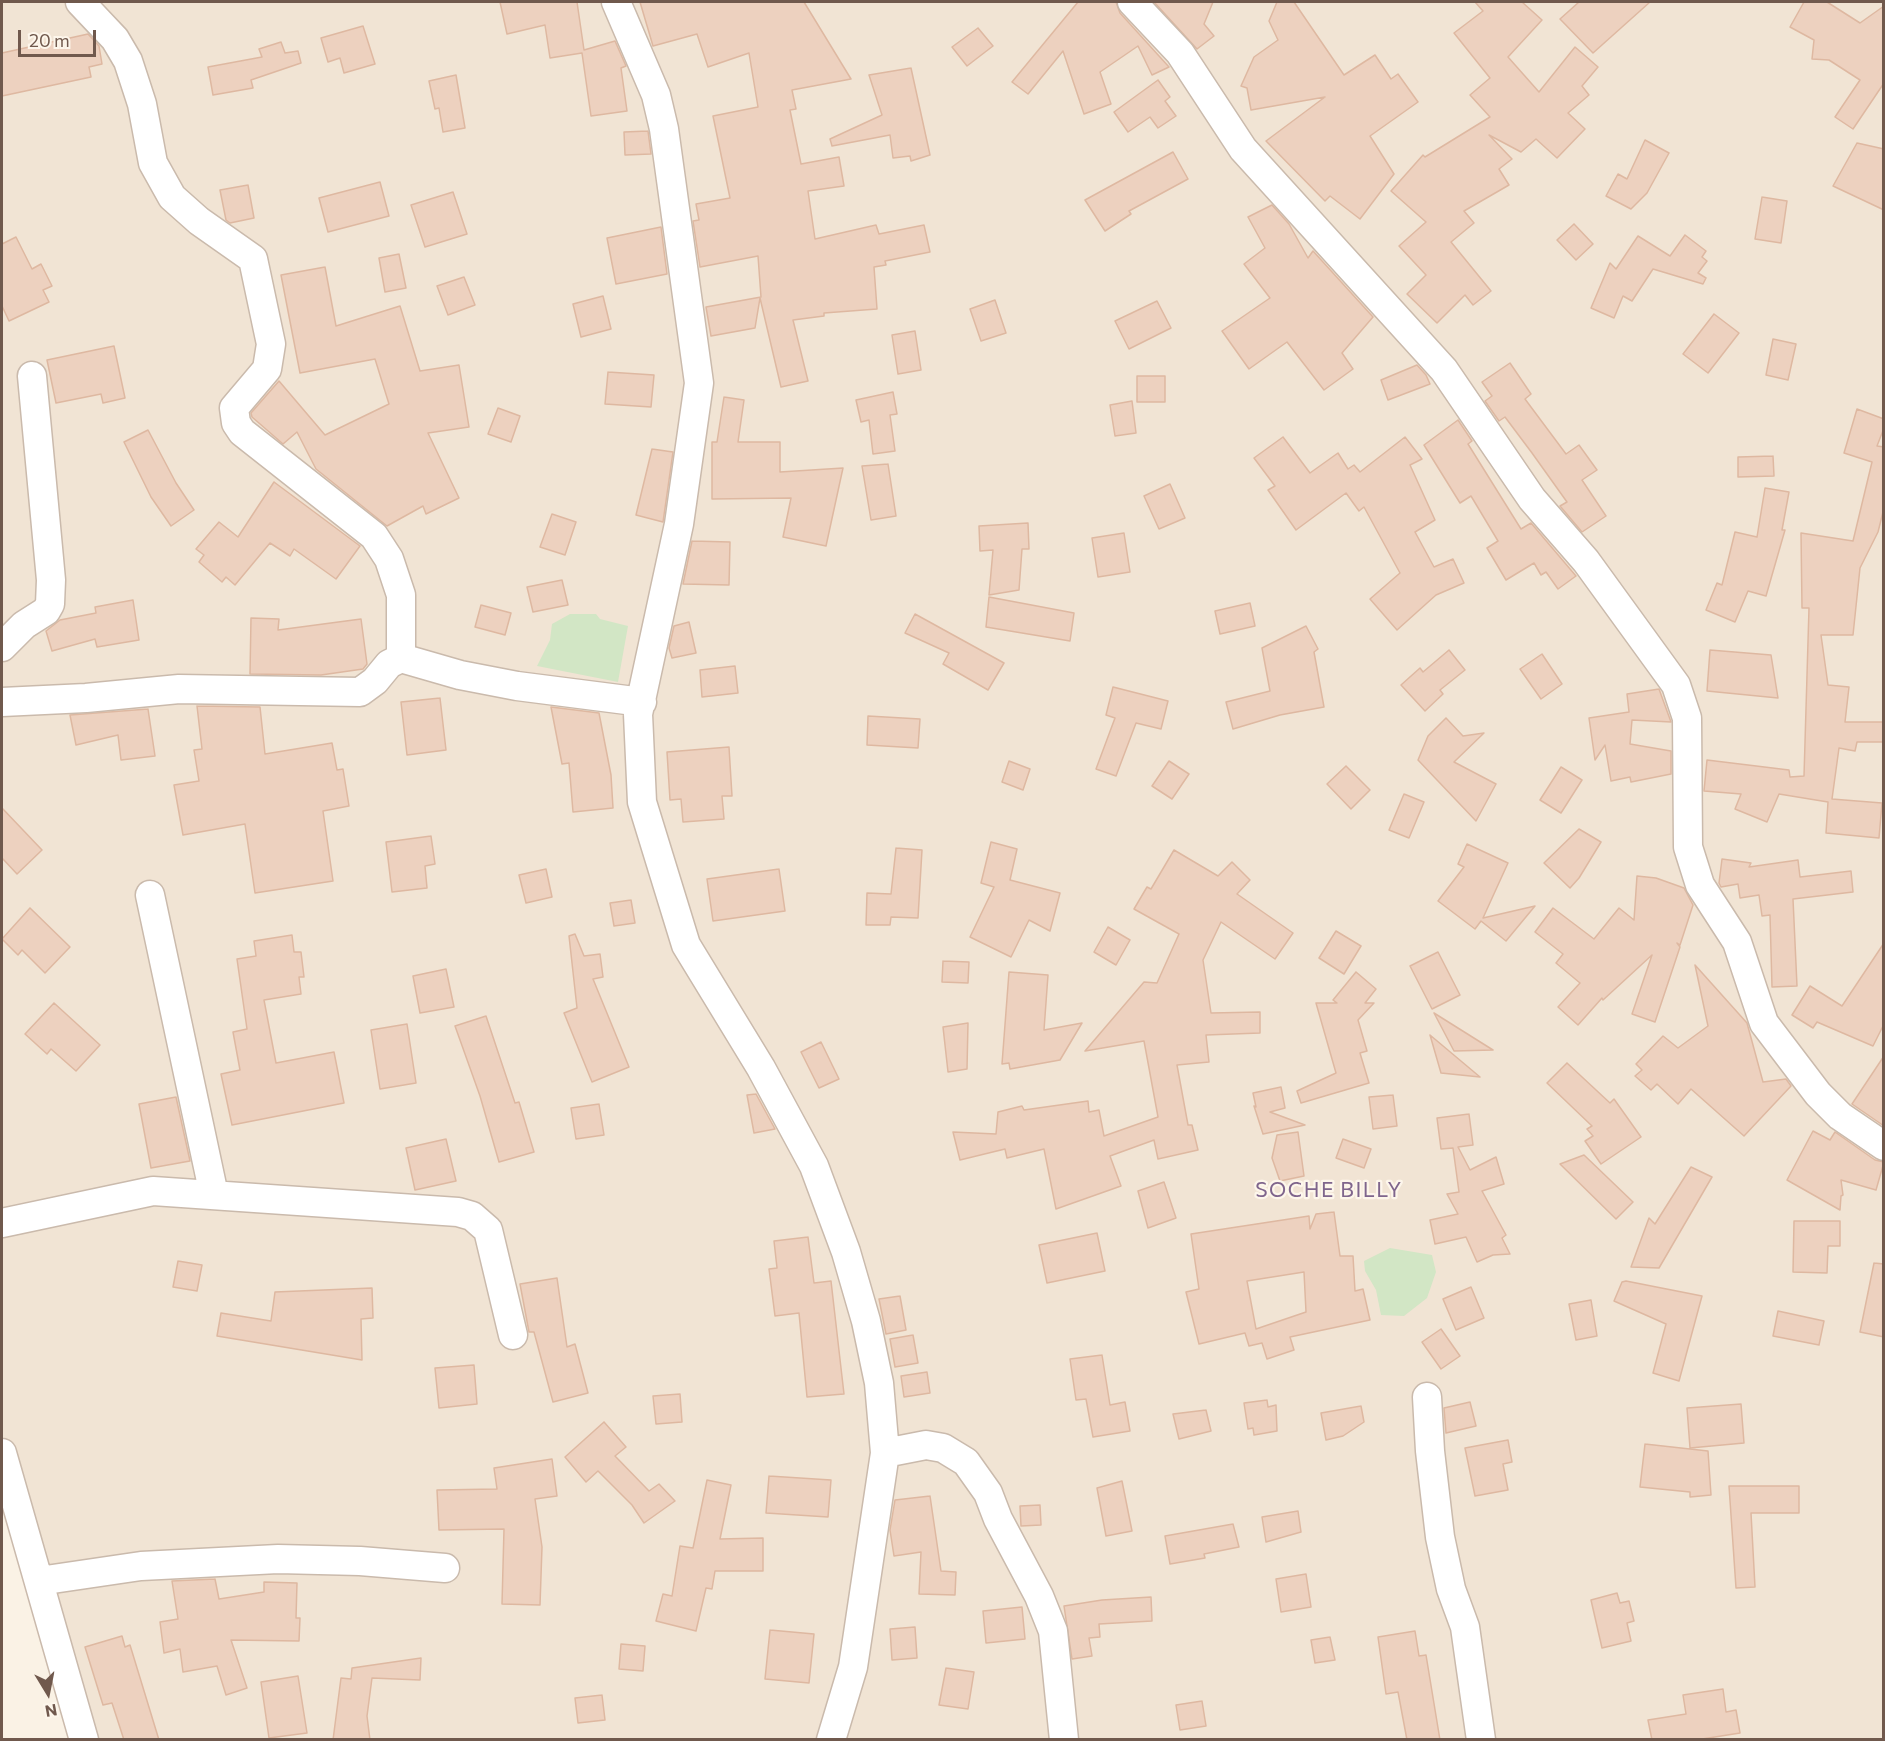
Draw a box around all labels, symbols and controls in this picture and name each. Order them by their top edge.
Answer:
scale bar [21,18,99,56]
text: 20 m [29,29,70,51]
district label: SOCHE BILLY [1255,1177,1403,1203]
north arrow [18,1663,78,1723]
text: N [44,1701,59,1722]

